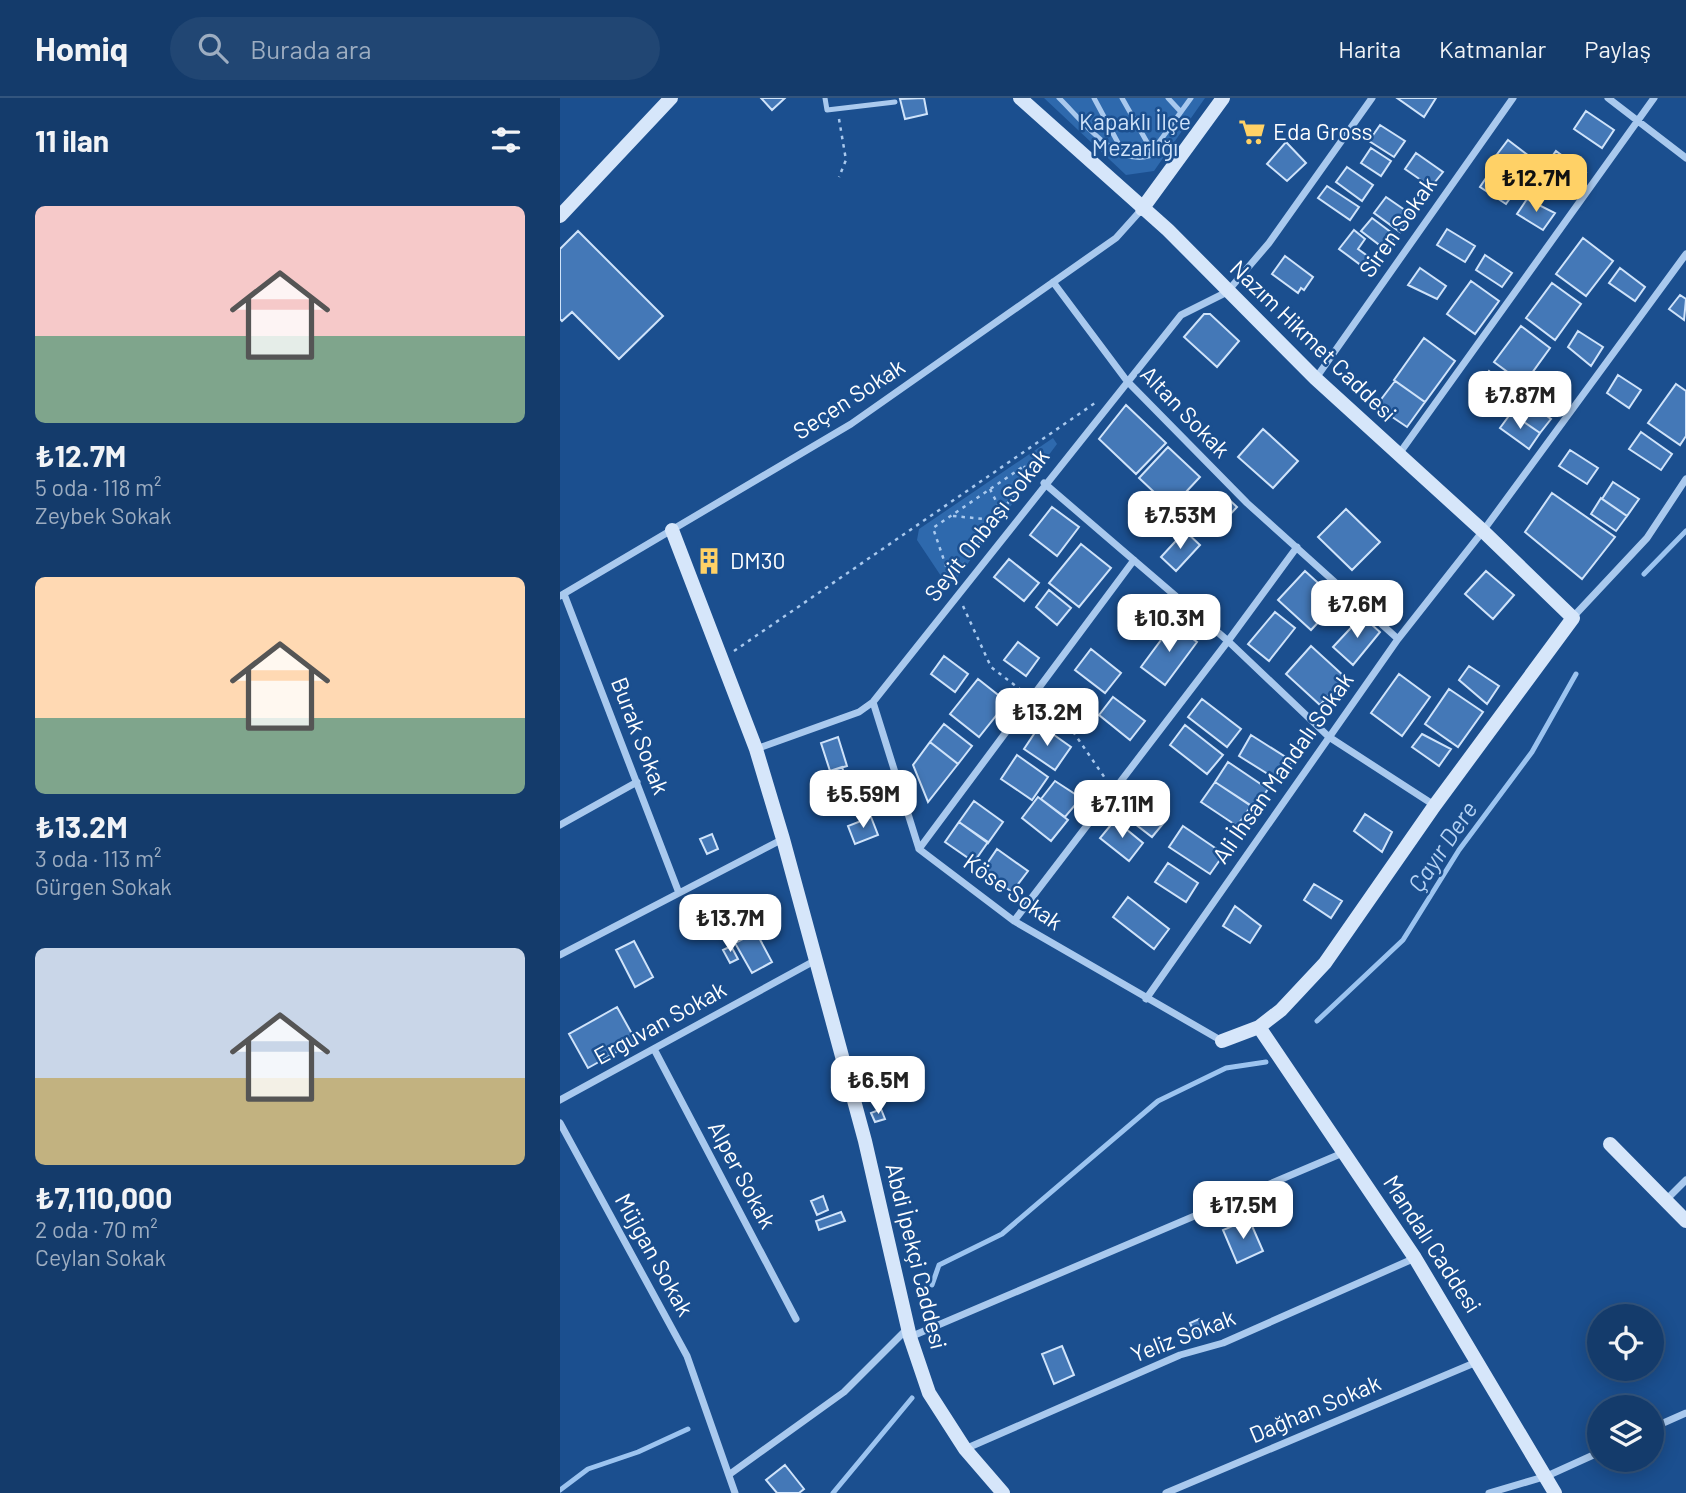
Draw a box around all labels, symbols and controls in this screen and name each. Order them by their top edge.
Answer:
search box [170,17,660,80]
text: Homiq [35,28,128,68]
icon: search [194,29,232,67]
text: Burada ara [250,33,371,64]
text: Harita [1338,34,1401,63]
text: Katmanlar [1439,34,1546,63]
text: Paylaş [1584,34,1651,63]
park label: Kapaklı İlçe Mezarlığı [1079,107,1191,161]
supermarket icon: Eda Gross [1237,117,1267,147]
place label: Eda Gross [1273,117,1373,145]
icon: filters [487,121,525,159]
text: 11 ilan [35,122,109,158]
pin: ₺12.7M [1479,155,1593,214]
text: ₺12.7M [1501,163,1571,191]
street label: Siren Sokak [1352,171,1442,282]
icon: home [217,252,343,378]
street label: Nazım Hikmet Caddesi [1225,254,1403,427]
street label: Seçen Sokak [787,352,910,445]
street label: Altan Sokak [1135,360,1236,463]
pin: ₺7.87M [1463,372,1577,431]
text: ₺7.87M [1484,380,1556,408]
text: ₺12.7M [35,437,126,473]
street label: Seyit Onbaşı Sokak [918,442,1055,606]
text: 5 oda · 118 m² [35,473,162,501]
pin: ₺7.53M [1123,491,1237,551]
text: ₺7.53M [1144,500,1216,528]
text: Zeybek Sokak [35,501,172,529]
building icon: DM30 [694,546,724,576]
place label: DM30 [730,546,786,574]
pin: ₺7.6M [1308,580,1406,640]
text: ₺7.6M [1327,589,1387,617]
pin: ₺10.3M [1112,594,1226,654]
text: ₺10.3M [1133,603,1205,631]
icon: home [217,623,343,749]
street label: Ali İhsan Mandalı Sokak [1206,666,1359,868]
street label: Burak Sokak [606,673,676,798]
pin: ₺13.2M [990,688,1104,748]
text: ₺13.2M [1011,697,1083,725]
pin: ₺5.59M [806,770,920,830]
text: ₺5.59M [826,779,900,807]
pin: ₺7.11M [1065,780,1179,840]
text: ₺7.11M [1090,789,1154,817]
water label: Çayır Dere [1401,795,1483,897]
text: ₺13.2M [35,808,128,844]
text: 3 oda · 113 m² [35,844,161,872]
street label: Köse Sokak [959,847,1069,935]
text: Gürgen Sokak [35,872,172,900]
pin: ₺13.7M [673,894,787,954]
text: ₺13.7M [695,903,765,931]
street label: Erguvan Sokak [589,974,730,1070]
icon: home [217,994,343,1120]
pin: ₺6.5M [829,1056,927,1116]
text: ₺6.5M [847,1065,909,1093]
street label: Alper Sokak [703,1116,783,1233]
street label: Abdi İpekçi Caddesi [880,1160,954,1351]
street label: Mandalı Caddesi [1378,1170,1488,1317]
text: ₺7,110,000 [35,1179,172,1215]
pin: ₺17.5M [1186,1182,1300,1241]
street label: Müjgan Sokak [610,1188,700,1321]
text: ₺17.5M [1209,1190,1277,1218]
text: 2 oda · 70 m² [35,1215,158,1243]
text: Ceylan Sokak [35,1243,166,1271]
street label: Yeliz Sokak [1127,1302,1239,1368]
map controls [1587,1304,1664,1472]
button: locate [1587,1304,1664,1381]
street label: Dağhan Sokak [1245,1368,1384,1448]
button: layers [1587,1395,1664,1472]

